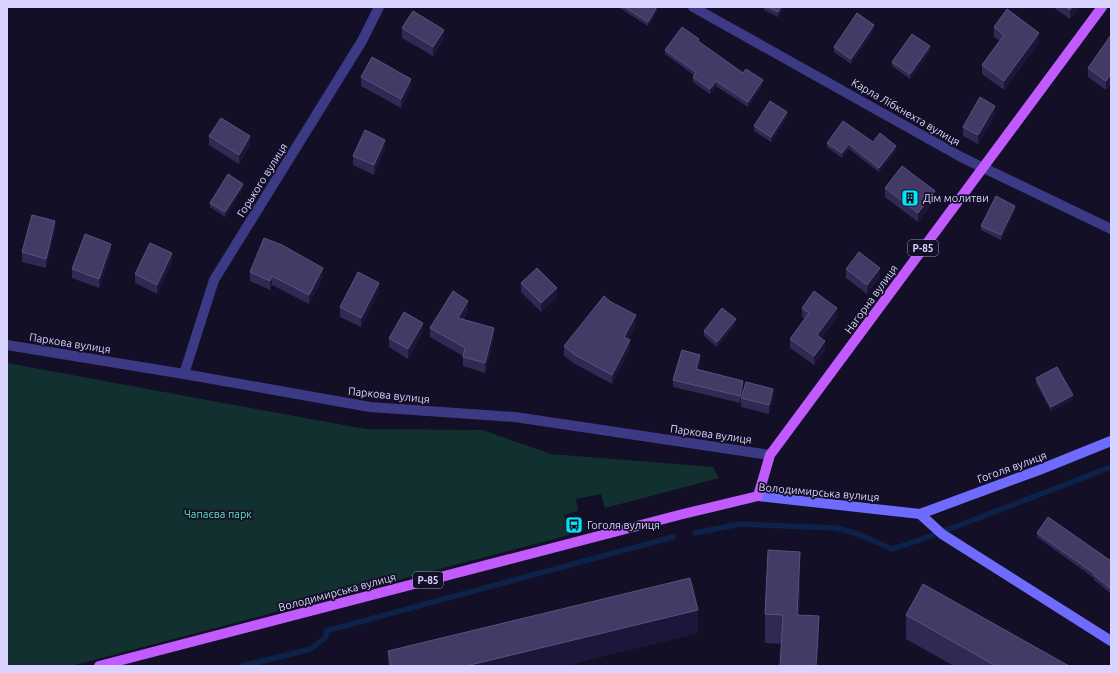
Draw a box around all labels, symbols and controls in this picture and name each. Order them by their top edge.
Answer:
street label: Карла Лібкнехта вулиця [850,76,962,148]
street label: Горького вулиця [234,141,290,219]
building icon: Дім молитви [900,188,920,208]
place label: Дім молитви [923,192,989,204]
road number: Р-85 [908,240,938,256]
street label: Нагорна вулиця [842,262,900,336]
street label: Паркова вулиця [28,331,112,355]
street label: Паркова вулиця [347,385,431,405]
street label: Паркова вулиця [669,422,753,446]
street label: Гоголя вулиця [976,449,1048,485]
street label: Володимирська вулиця [758,481,880,503]
park label: Чапаєва парк [184,508,252,520]
bus stop icon: Гоголя вулиця [564,515,584,535]
place label: Гоголя вулиця [587,519,660,531]
street label: Володимирська вулиця [277,571,397,613]
road number: Р-85 [413,572,443,588]

